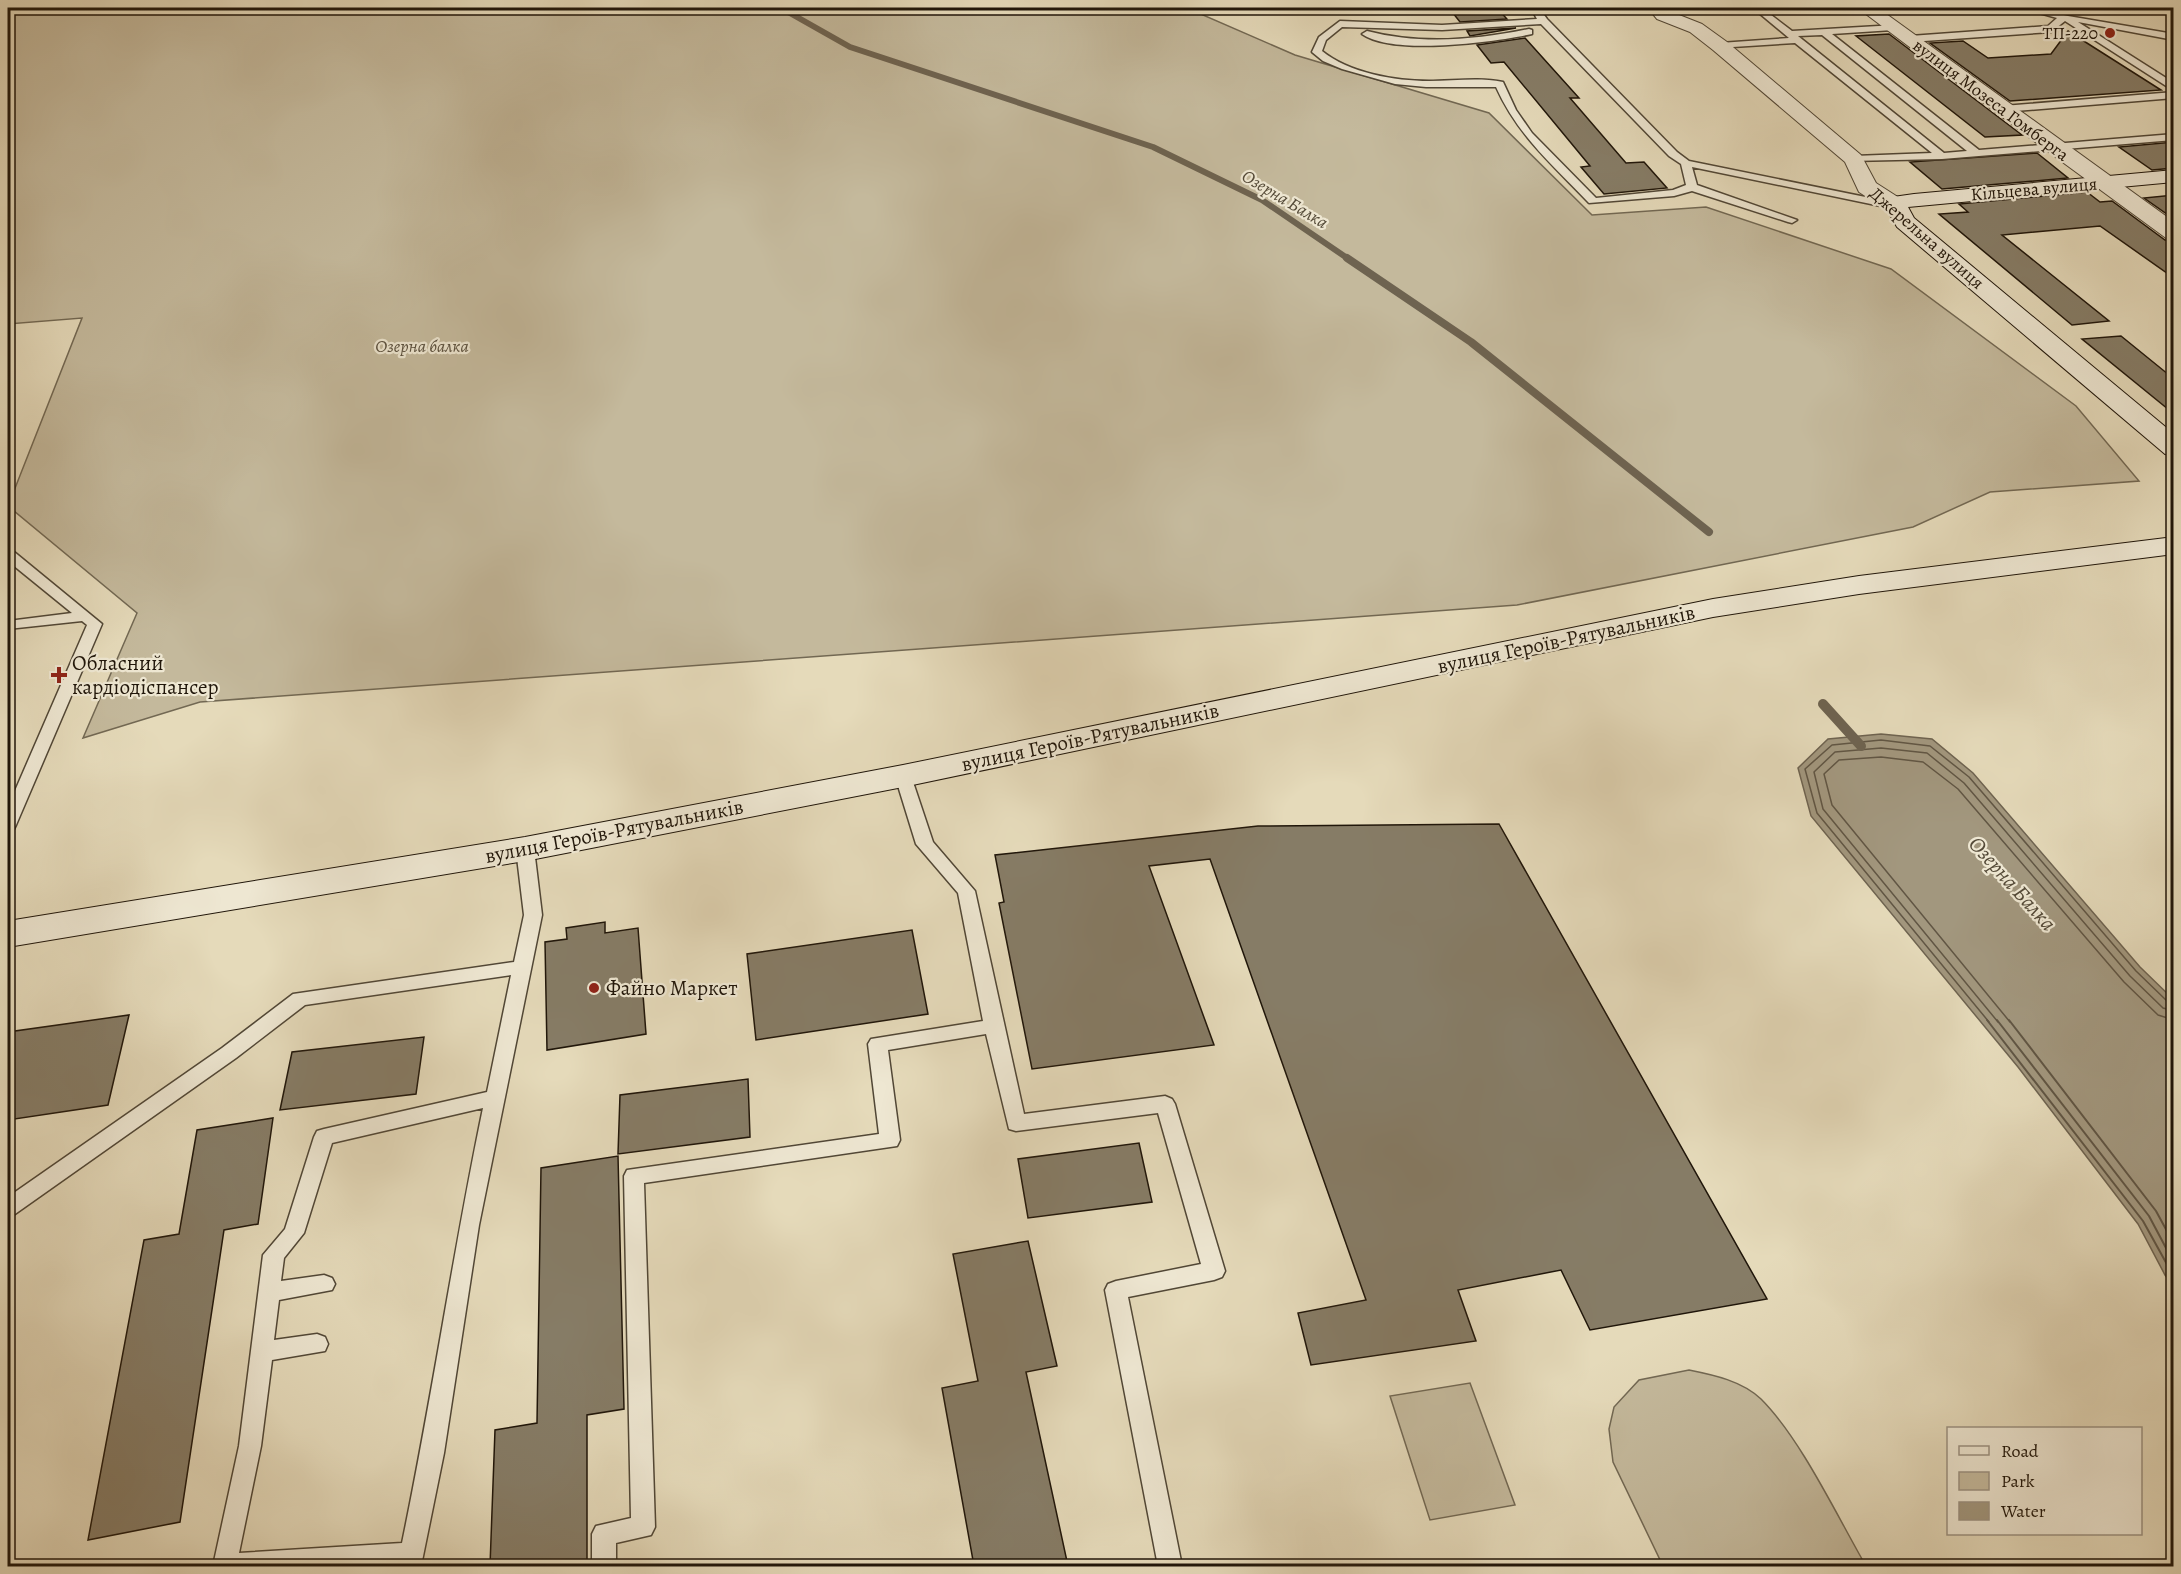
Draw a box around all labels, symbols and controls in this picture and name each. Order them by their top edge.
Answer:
place label: ТП-220 [2042,21,2098,45]
marker: ТП-220 [2103,26,2117,40]
street label: вулиця Мозеса Гомберга [1908,33,2074,167]
water label: Озерна Балка [1237,164,1333,234]
street label: Кільцева вулиця [1970,172,2098,206]
street label: Джерельна вулиця [1865,182,1989,294]
park label: Озерна балка [375,334,469,358]
street label: вулиця Героїв-Рятувальників [1435,598,1697,680]
place label: Обласний кардіодіспансер [72,649,219,701]
marker: Обласний кардіодіспансер [50,666,68,684]
street label: вулиця Героїв-Рятувальників [959,696,1221,778]
street label: вулиця Героїв-Рятувальників [482,792,746,870]
water label: Озерна Балка [1962,830,2063,938]
place label: Файно Маркет [606,974,737,1002]
marker: Файно Маркет [587,981,601,995]
legend [1947,1427,2142,1535]
text: Road [2001,1439,2039,1463]
text: Park [2001,1469,2035,1493]
text: Water [2000,1499,2046,1523]

